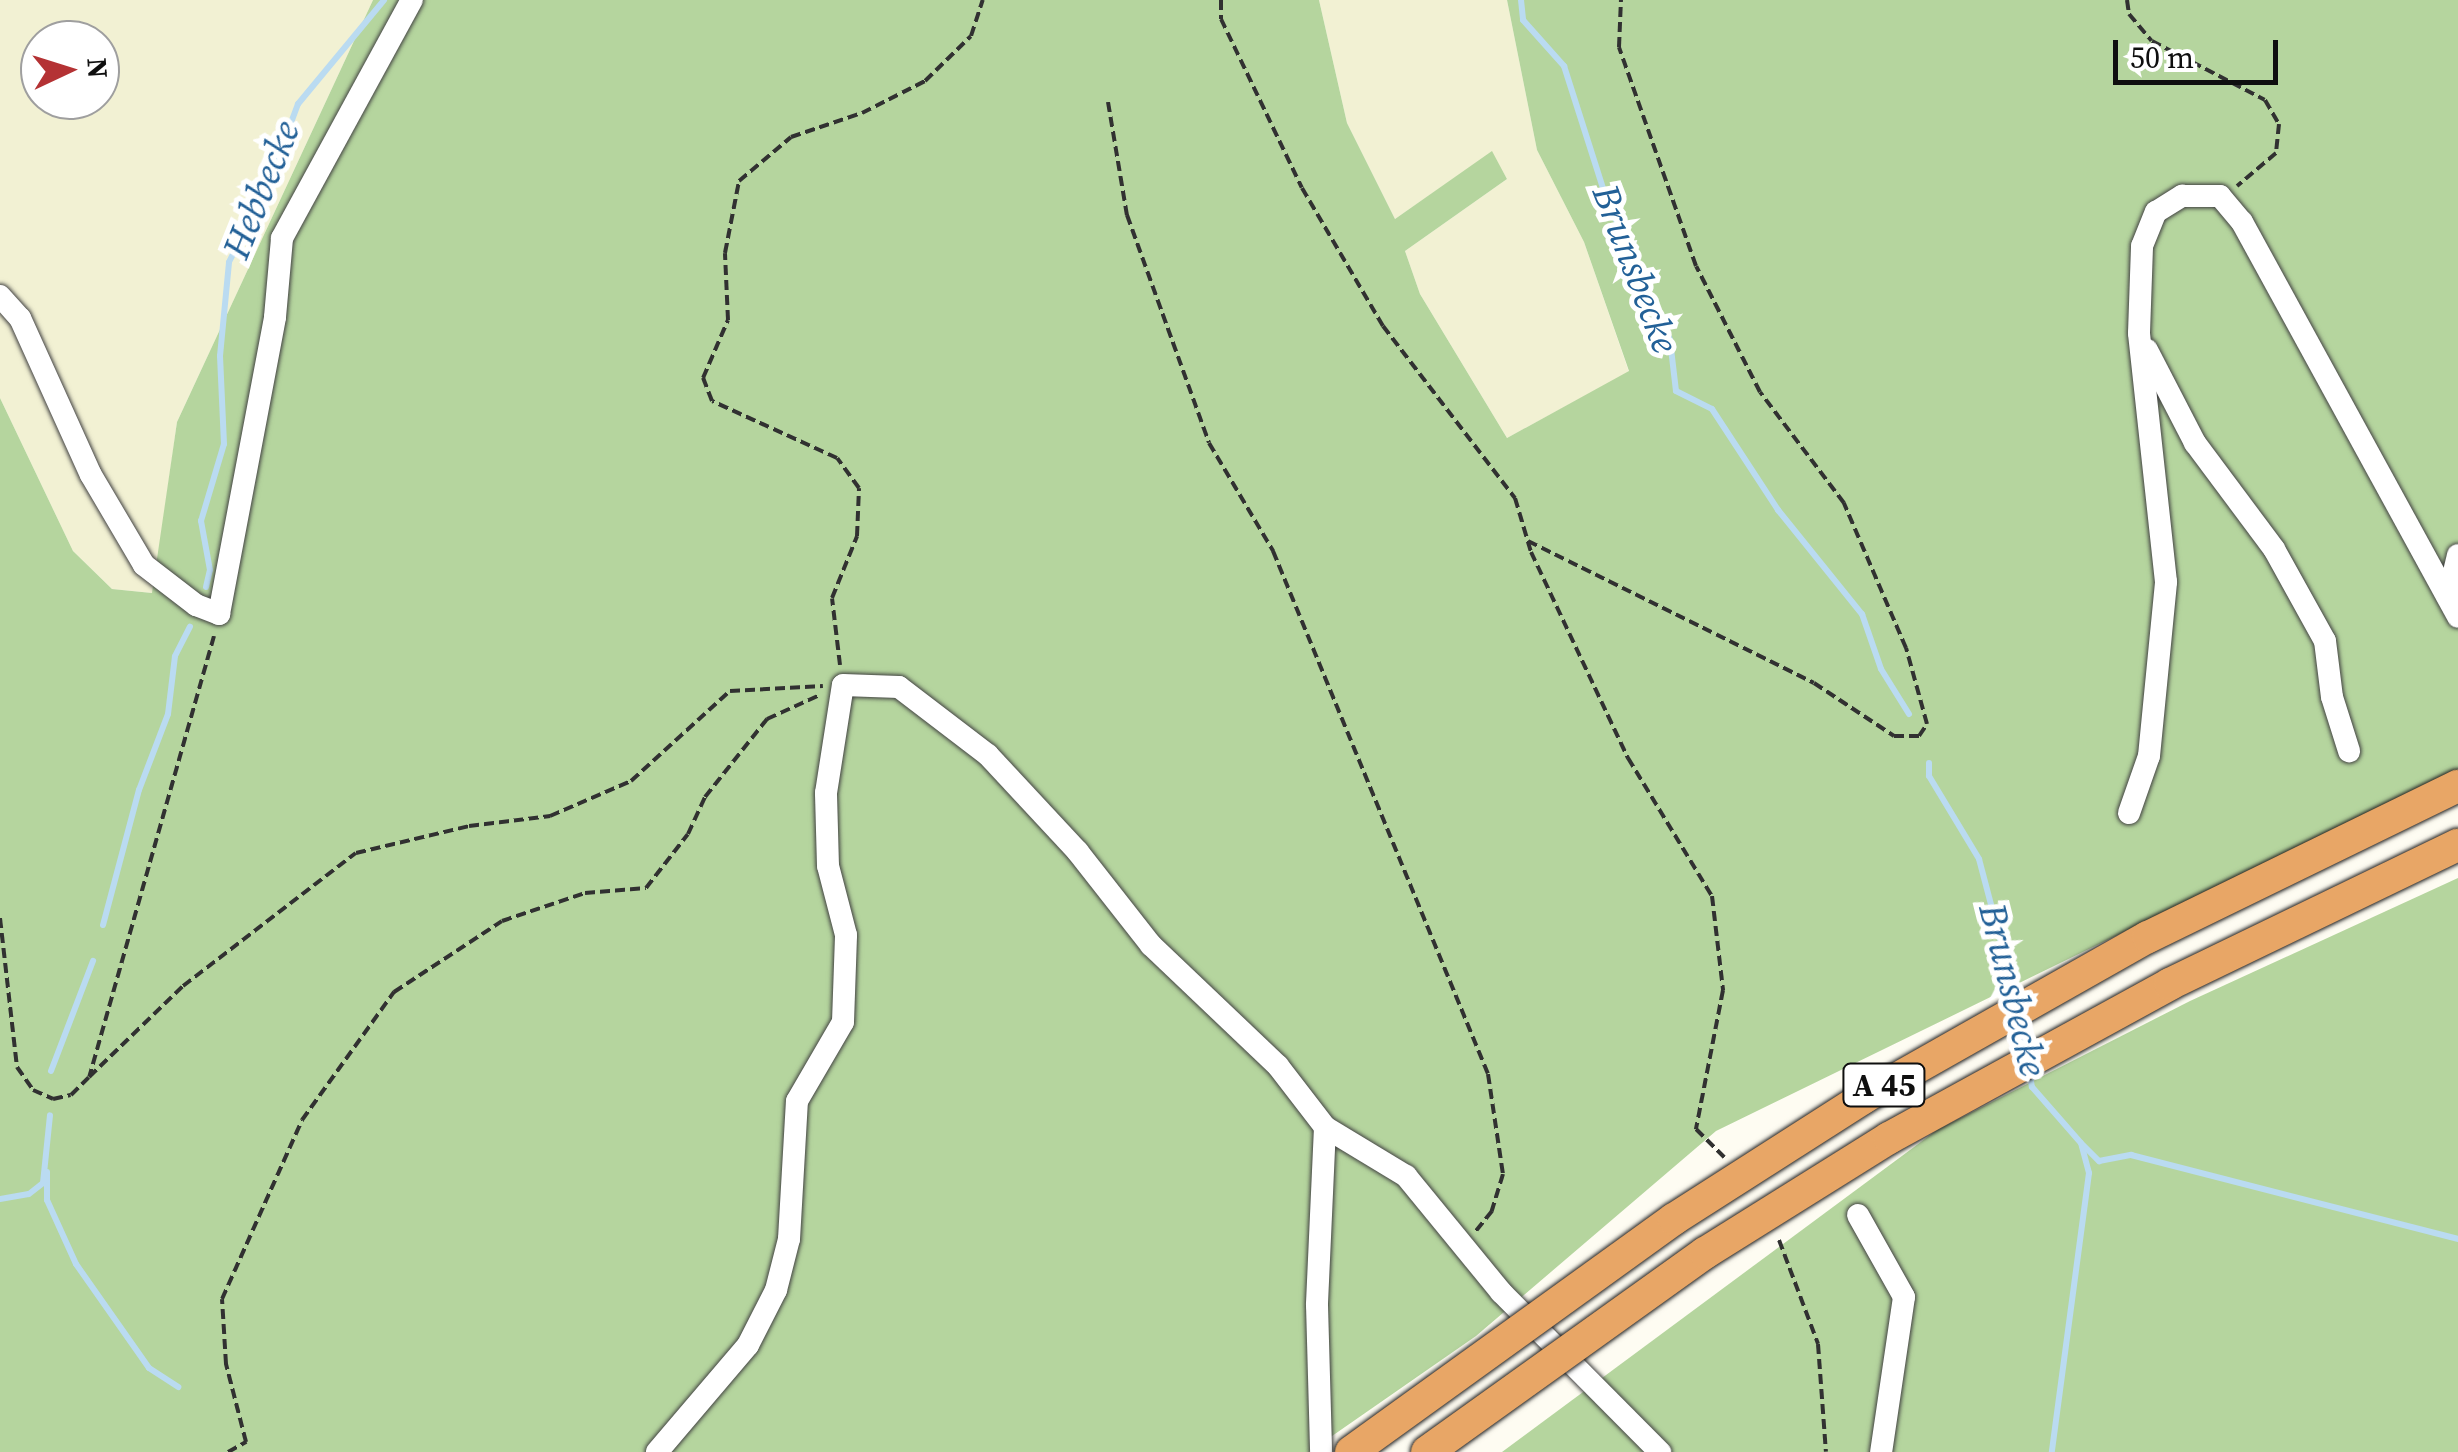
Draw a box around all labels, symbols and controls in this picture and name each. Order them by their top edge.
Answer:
north arrow [20,20,120,120]
scale bar [2118,20,2283,82]
text: 50 m [2130,37,2194,78]
text: N [78,57,118,80]
water label: Hebbecke [214,115,310,265]
water label: Brunsbecke [1582,179,1688,359]
water label: Brunsbecke [1969,899,2055,1081]
road number: A 45 [1842,1058,1926,1112]

